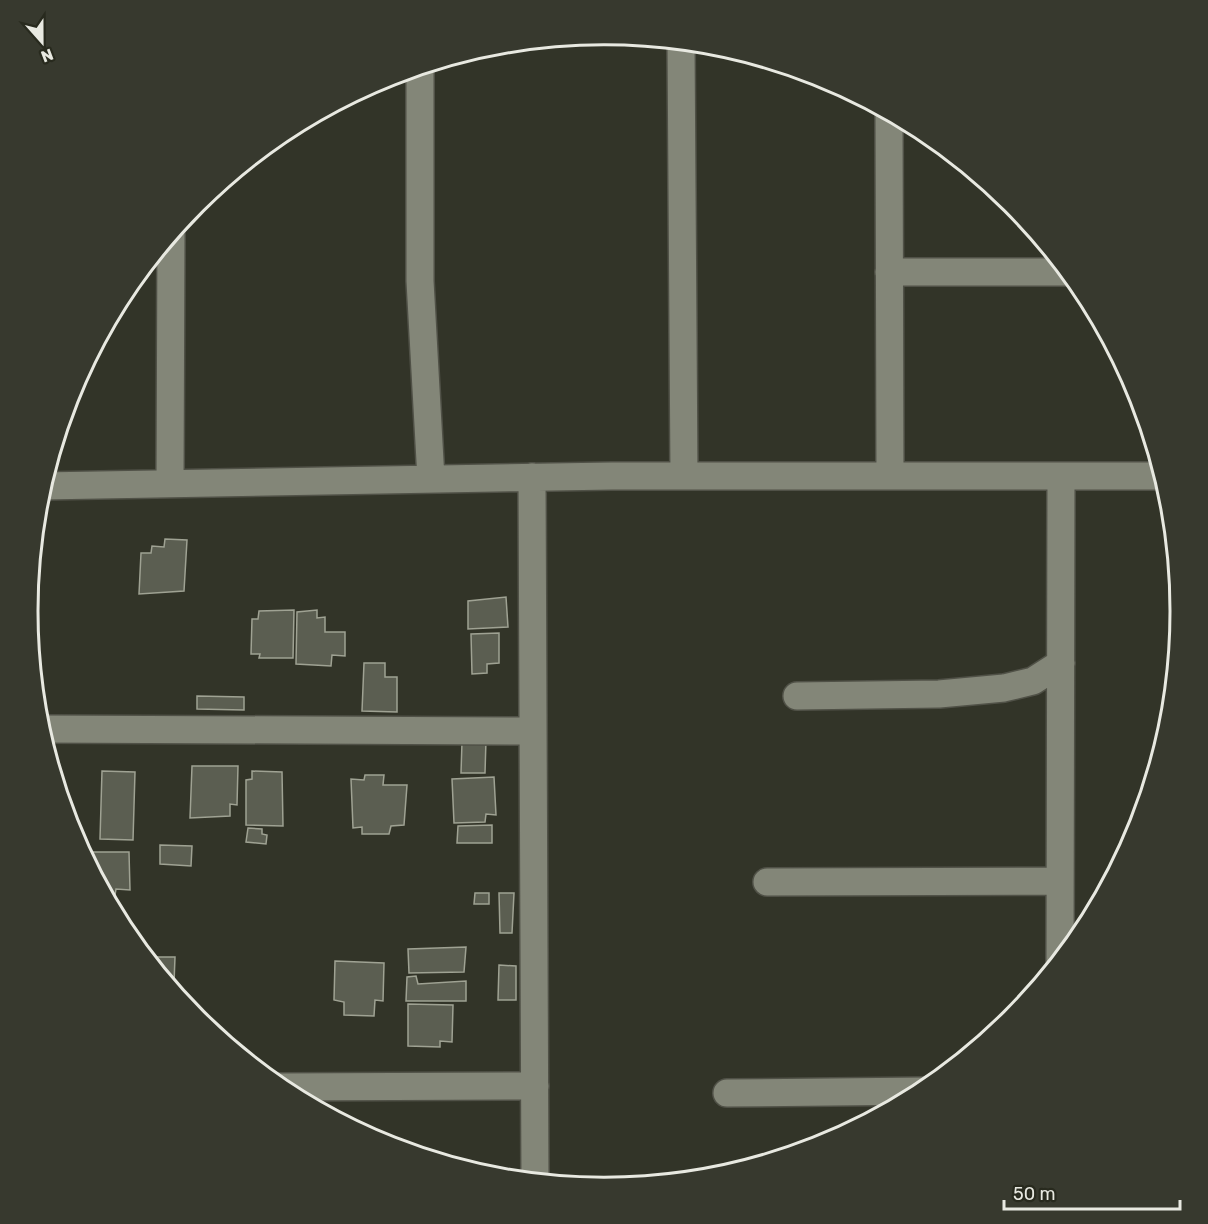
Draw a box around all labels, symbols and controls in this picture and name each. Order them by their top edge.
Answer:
north arrow [12,12,72,72]
text: N [38,45,56,66]
scale bar [1004,1173,1180,1211]
text: 50 m [1013,1183,1056,1205]

